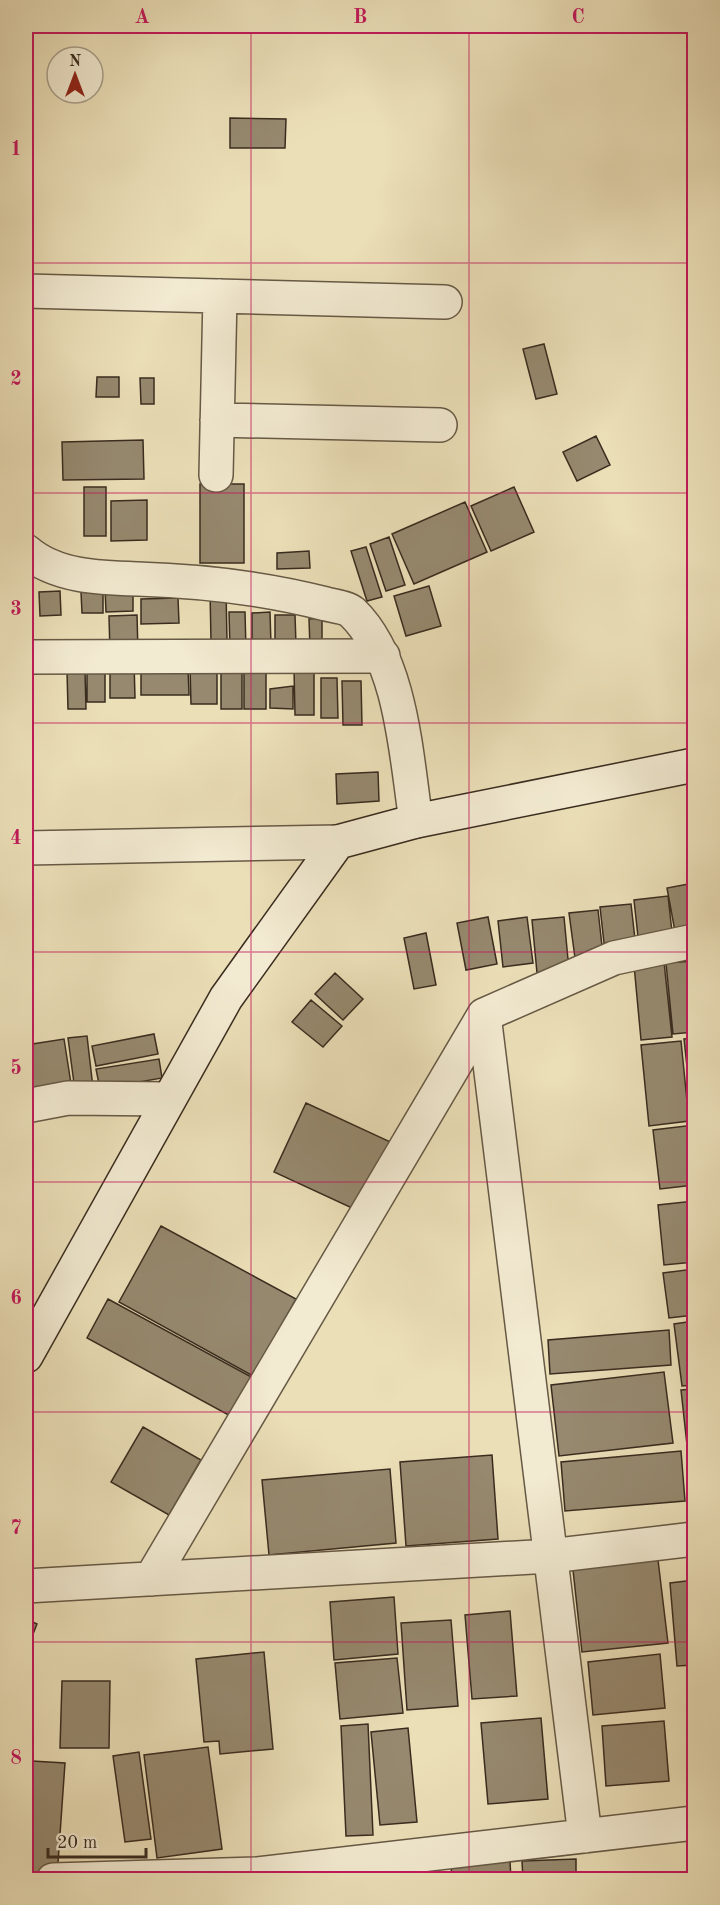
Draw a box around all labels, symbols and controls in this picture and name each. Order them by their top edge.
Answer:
text: A [134,8,150,28]
text: B [353,8,367,28]
text: C [571,8,585,28]
north arrow [45,45,105,105]
text: N [69,54,82,70]
text: 1 [10,140,22,160]
text: 2 [10,370,22,390]
text: 3 [10,600,22,620]
text: 4 [10,829,22,849]
text: 5 [10,1058,22,1079]
text: 6 [10,1289,22,1309]
text: 7 [10,1519,22,1539]
text: 8 [10,1749,22,1769]
scale bar [48,1821,146,1859]
text: 20 m [57,1834,97,1852]

